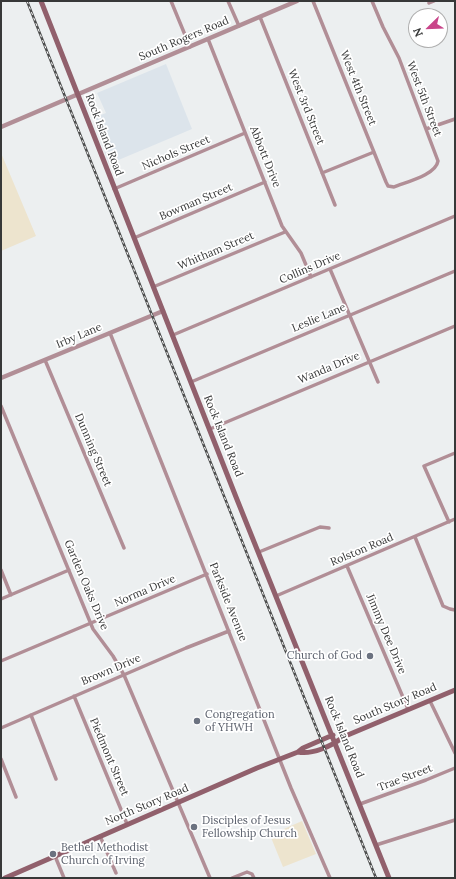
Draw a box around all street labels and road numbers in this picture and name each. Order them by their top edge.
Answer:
street label: South Rogers Road [137,14,231,64]
street label: West 4th Street [337,49,379,127]
street label: West 5th Street [404,59,444,139]
street label: West 3rd Street [285,67,327,147]
street label: Rock Island Road [82,92,126,178]
street label: Abbott Drive [247,124,283,190]
street label: Nichols Street [140,133,212,173]
street label: Bowman Street [157,181,235,223]
street label: Whitham Street [176,229,256,273]
street label: Collins Drive [277,249,343,287]
street label: Leslie Lane [290,301,348,335]
street label: Irby Lane [54,320,104,352]
street label: Wanda Drive [296,349,362,387]
street label: Rock Island Road [201,393,245,479]
street label: Dunning Street [72,412,114,488]
street label: Rolston Road [329,531,395,569]
street label: Garden Oaks Drive [61,538,111,632]
street label: Parkside Avenue [206,561,250,643]
street label: Norma Drive [112,572,178,610]
street label: Jimmy Dee Drive [363,592,409,676]
street label: Brown Drive [79,651,143,689]
street label: South Story Road [351,681,439,727]
street label: Rock Island Road [322,694,366,780]
street label: Piedmont Street [87,716,131,798]
street label: Trae Street [376,762,434,794]
street label: North Story Road [103,781,191,829]

